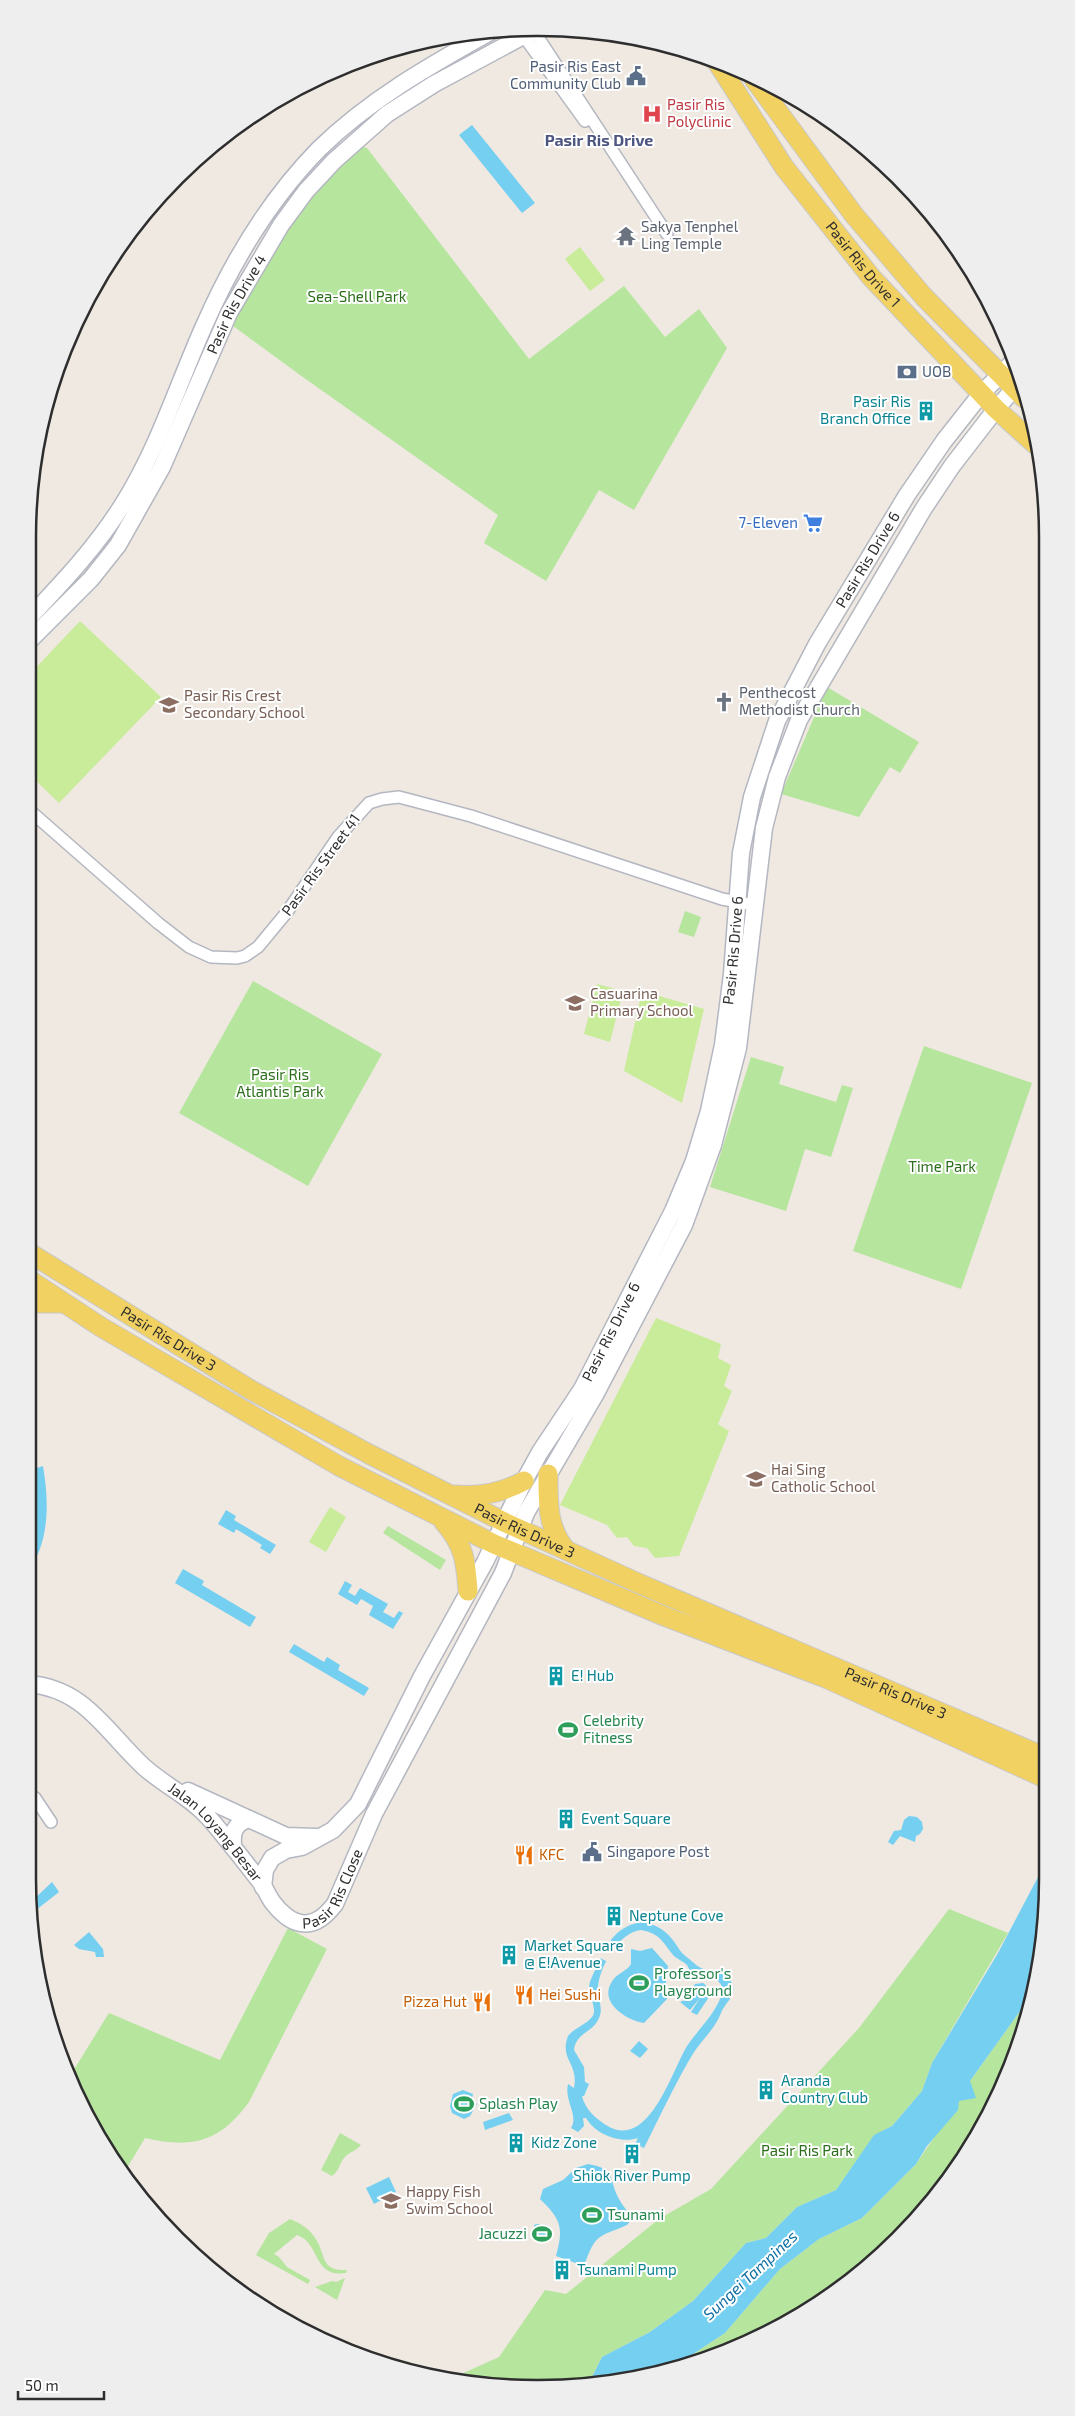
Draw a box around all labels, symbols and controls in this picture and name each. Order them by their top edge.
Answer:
place label: Pasir Ris East Community Club [510,57,621,92]
public building icon: Pasir Ris East Community Club [625,65,647,87]
place label: Pasir Ris Polyclinic [667,95,732,130]
hospital icon: Pasir Ris Polyclinic [641,103,663,125]
district label: Pasir Ris Drive [545,130,653,149]
place label: Sakya Tenphel Ling Temple [641,217,739,252]
street label: Pasir Ris Drive 1 [823,217,905,310]
temple icon: Sakya Tenphel Ling Temple [615,225,637,247]
street label: Pasir Ris Drive 4 [202,251,269,356]
park label: Sea-Shell Park [307,287,407,305]
bank icon: UOB [896,361,918,383]
place label: UOB [922,362,951,380]
place label: Pasir Ris Branch Office [820,392,911,427]
building icon: Pasir Ris Branch Office [915,400,937,422]
street label: Pasir Ris Drive 6 [831,508,903,611]
supermarket icon: 7-Eleven [802,512,824,534]
place label: 7-Eleven [738,513,798,531]
place label: Penthecost Methodist Church [739,683,860,718]
place label: Pasir Ris Crest Secondary School [184,686,305,721]
church icon: Penthecost Methodist Church [713,691,735,713]
school or university icon: Pasir Ris Crest Secondary School [158,694,180,716]
street label: Pasir Ris Street 41 [277,810,363,919]
street label: Pasir Ris Drive 6 [718,895,746,1006]
place label: Casuarina Primary School [590,984,693,1019]
school or university icon: Casuarina Primary School [564,992,586,1014]
park label: Pasir Ris Atlantis Park [236,1065,324,1100]
park label: Time Park [908,1157,976,1175]
street label: Pasir Ris Drive 6 [577,1279,643,1384]
street label: Pasir Ris Drive 3 [118,1302,220,1374]
place label: Hai Sing Catholic School [771,1460,876,1495]
school or university icon: Hai Sing Catholic School [745,1468,767,1490]
street label: Pasir Ris Drive 3 [472,1499,578,1561]
street label: Pasir Ris Drive 3 [842,1663,949,1722]
building icon: E! Hub [545,1665,567,1687]
place label: E! Hub [571,1666,614,1684]
place label: Celebrity Fitness [583,1711,644,1746]
sports icon: Celebrity Fitness [557,1719,579,1741]
street label: Jalan Loyang Besar [165,1778,267,1885]
building icon: Event Square [555,1808,577,1830]
place label: Event Square [581,1809,671,1827]
public building icon: Singapore Post [581,1841,603,1863]
place label: Singapore Post [607,1842,710,1860]
restaurant icon: KFC [513,1844,535,1866]
place label: KFC [539,1845,565,1863]
street label: Pasir Ris Close [302,1846,366,1932]
building icon: Neptune Cove [603,1905,625,1927]
place label: Neptune Cove [629,1906,724,1924]
place label: Market Square @ E!Avenue [524,1936,624,1971]
building icon: Market Square @ E!Avenue [498,1944,520,1966]
place label: Professor's Playground [654,1964,732,1999]
sports icon: Professor's Playground [628,1972,650,1994]
restaurant icon: Hei Sushi [513,1984,535,2006]
place label: Hei Sushi [539,1985,601,2003]
restaurant icon: Pizza Hut [471,1991,493,2013]
place label: Pizza Hut [403,1992,467,2010]
place label: Aranda Country Club [781,2071,868,2106]
building icon: Aranda Country Club [755,2079,777,2101]
sports icon: Splash Play [453,2093,475,2115]
place label: Splash Play [479,2094,558,2112]
building icon: Kidz Zone [505,2132,527,2154]
place label: Kidz Zone [531,2133,597,2151]
park label: Pasir Ris Park [761,2141,853,2159]
building icon: Shiok River Pump [621,2143,643,2165]
place label: Shiok River Pump [573,2166,691,2184]
place label: Happy Fish Swim School [406,2182,493,2217]
school or university icon: Happy Fish Swim School [380,2190,402,2212]
sports icon: Tsunami [581,2204,603,2226]
place label: Tsunami [607,2205,664,2223]
sports icon: Jacuzzi [531,2223,553,2245]
place label: Jacuzzi [479,2224,527,2242]
water label: Sungei Tampines [699,2226,801,2323]
building icon: Tsunami Pump [551,2259,573,2281]
place label: Tsunami Pump [577,2260,677,2278]
scale bar [18,2368,104,2400]
text: 50 m [25,2376,59,2394]

